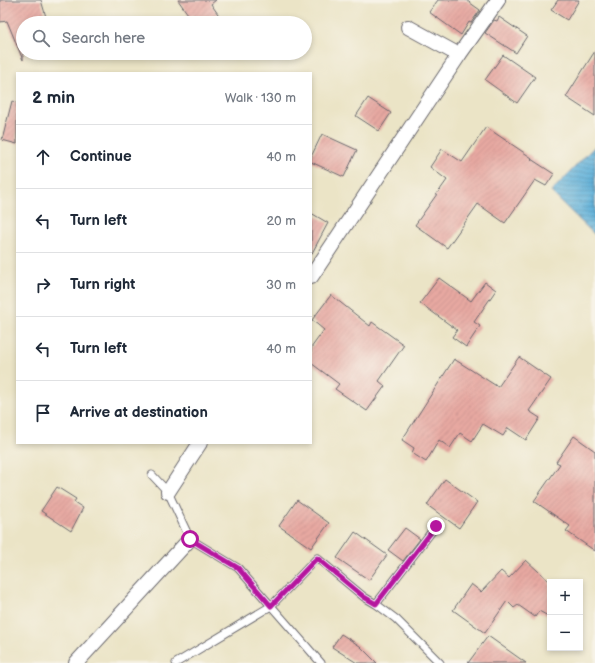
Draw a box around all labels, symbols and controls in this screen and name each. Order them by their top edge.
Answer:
search box [16,16,312,60]
icon: search [30,27,52,49]
text: Search here [62,29,145,48]
text: 2 min [32,88,75,108]
text: Walk · 130 m [225,90,296,106]
icon: ahead [32,146,54,168]
text: Continue [70,147,132,166]
text: 40 m [266,149,296,165]
icon: left [32,210,54,232]
text: Turn left [70,211,127,230]
text: 20 m [266,213,296,229]
icon: right [32,274,54,296]
text: Turn right [70,275,135,294]
text: 30 m [266,277,296,293]
icon: left [32,338,54,360]
text: Turn left [70,339,127,358]
text: 40 m [266,341,296,357]
icon: arrive [32,402,54,424]
text: Arrive at destination [70,403,208,422]
route end [427,517,445,535]
route start [181,530,199,548]
map controls [547,579,583,651]
button: + [547,579,583,615]
button: − [547,615,583,651]

